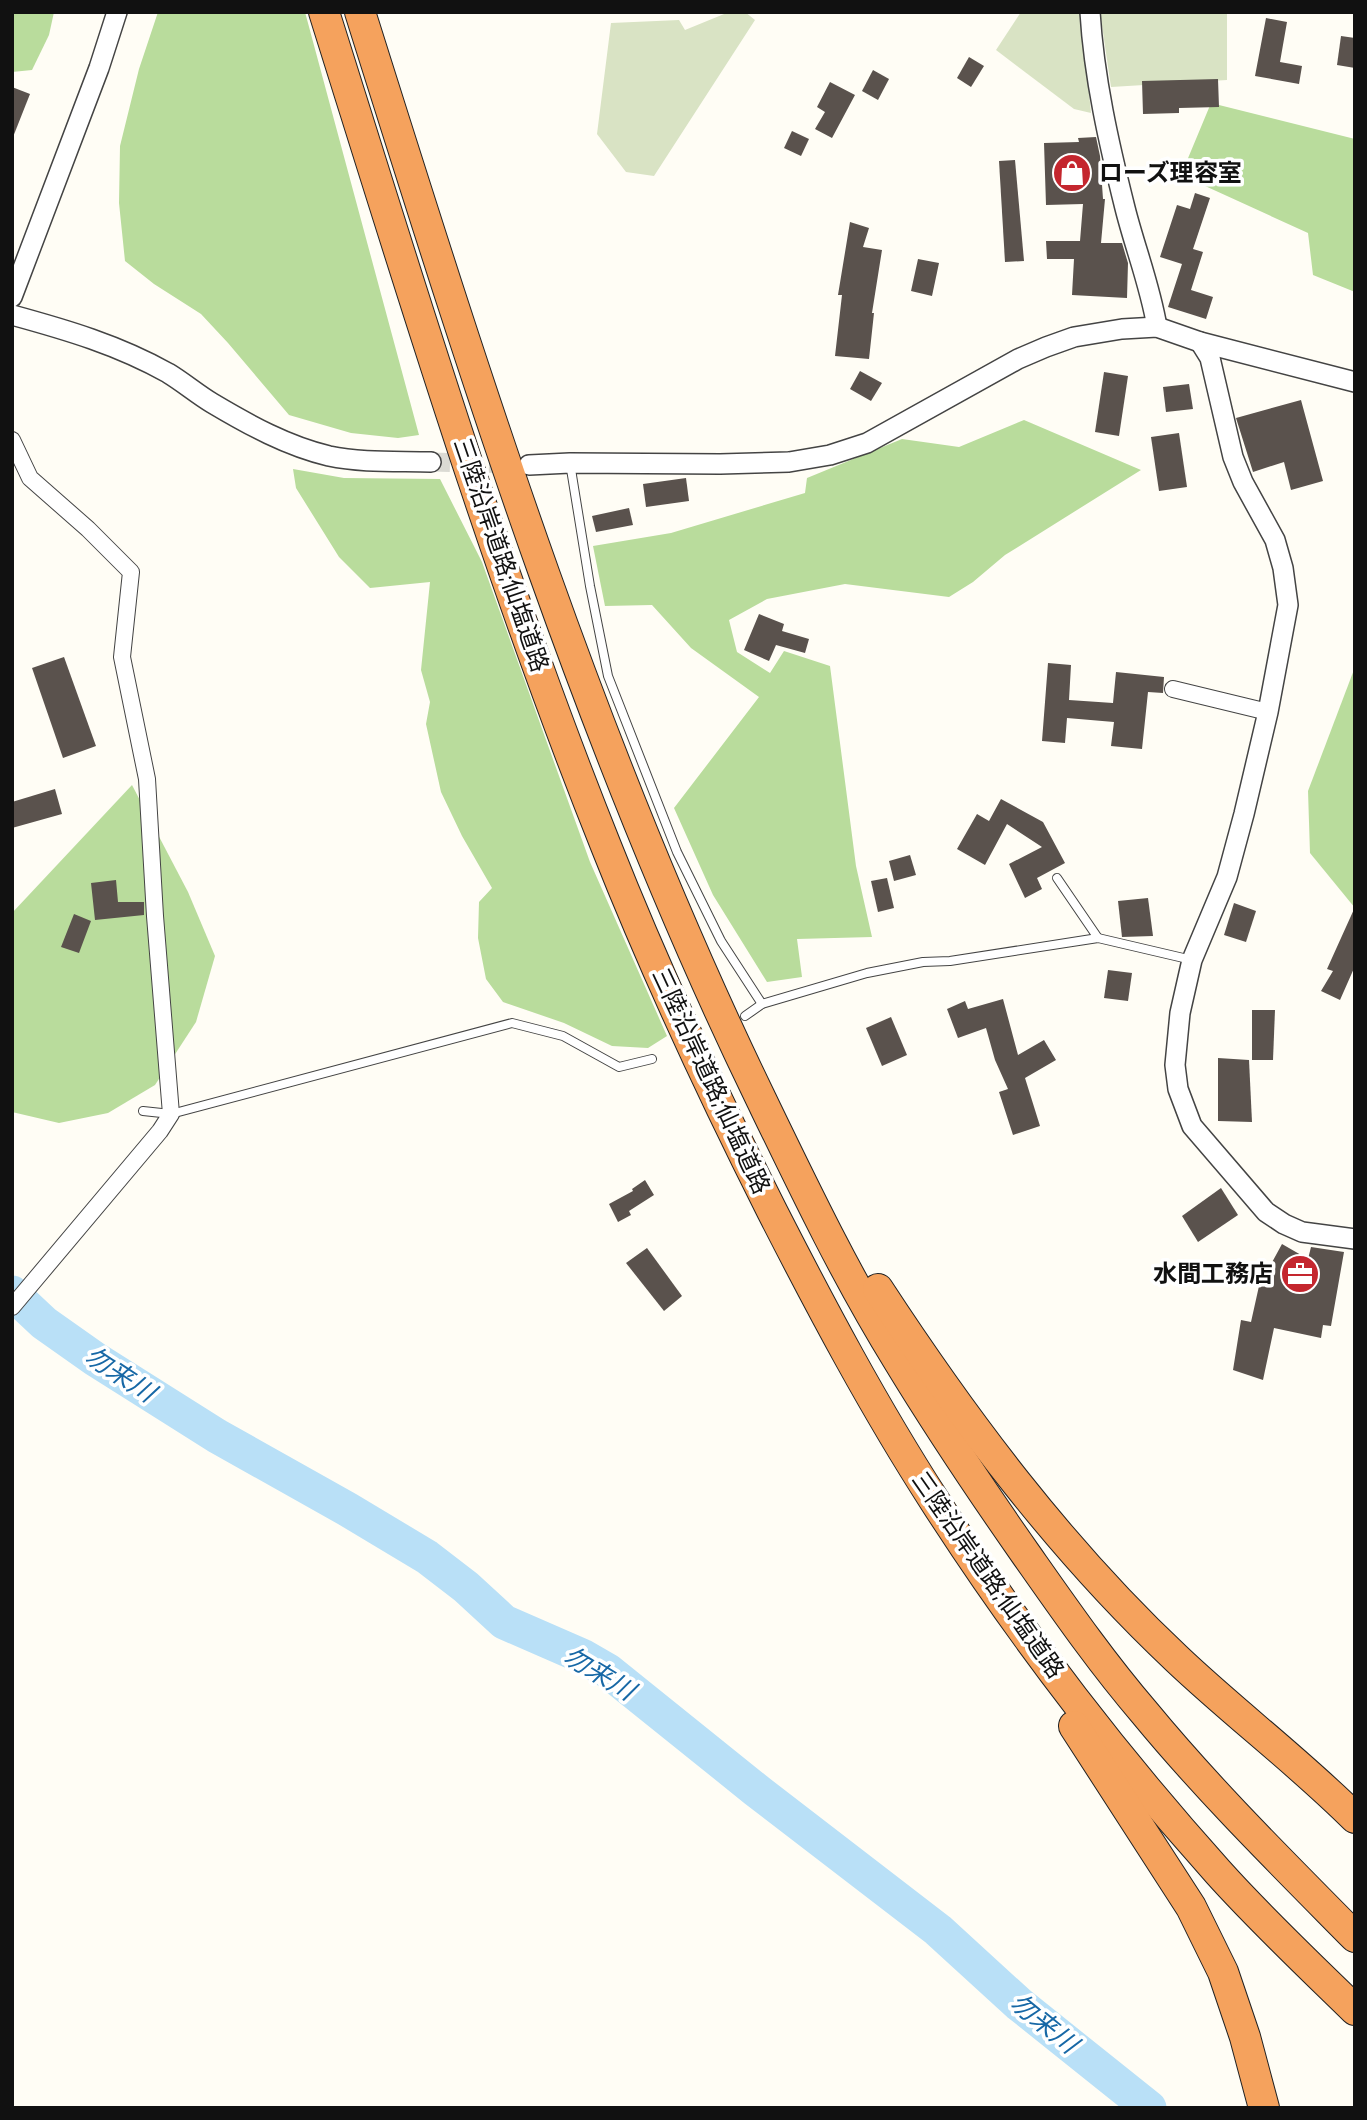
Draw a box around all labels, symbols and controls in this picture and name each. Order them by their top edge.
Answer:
shop icon: ローズ理容室 [1051,152,1093,194]
place label: ローズ理容室 [1099,158,1242,187]
street label: 三陸沿岸道路;仙塩道路 [448,434,555,676]
street label: 三陸沿岸道路;仙塩道路 [646,963,776,1198]
office icon: 水間工務店 [1279,1253,1321,1295]
place label: 水間工務店 [1153,1259,1273,1288]
water label: 勿来川 [79,1339,164,1410]
street label: 三陸沿岸道路;仙塩道路 [906,1466,1071,1684]
water label: 勿来川 [557,1639,643,1708]
water label: 勿来川 [1004,1986,1087,2062]

